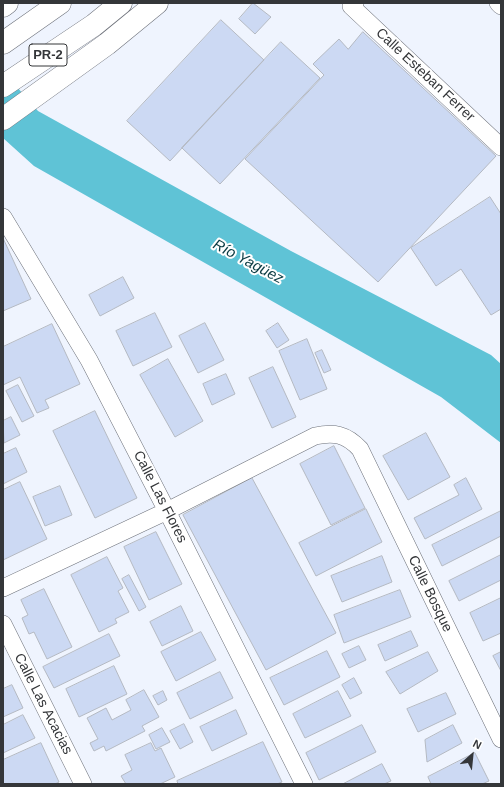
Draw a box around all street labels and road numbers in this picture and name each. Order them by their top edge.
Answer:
street label: Calle Esteban Ferrer [372,25,478,125]
road number: PR-2 [29,44,67,66]
street label: Calle Las Flores [130,448,190,546]
street label: Calle Bosque [404,553,456,635]
street label: Calle Las Acacias [10,651,76,757]

